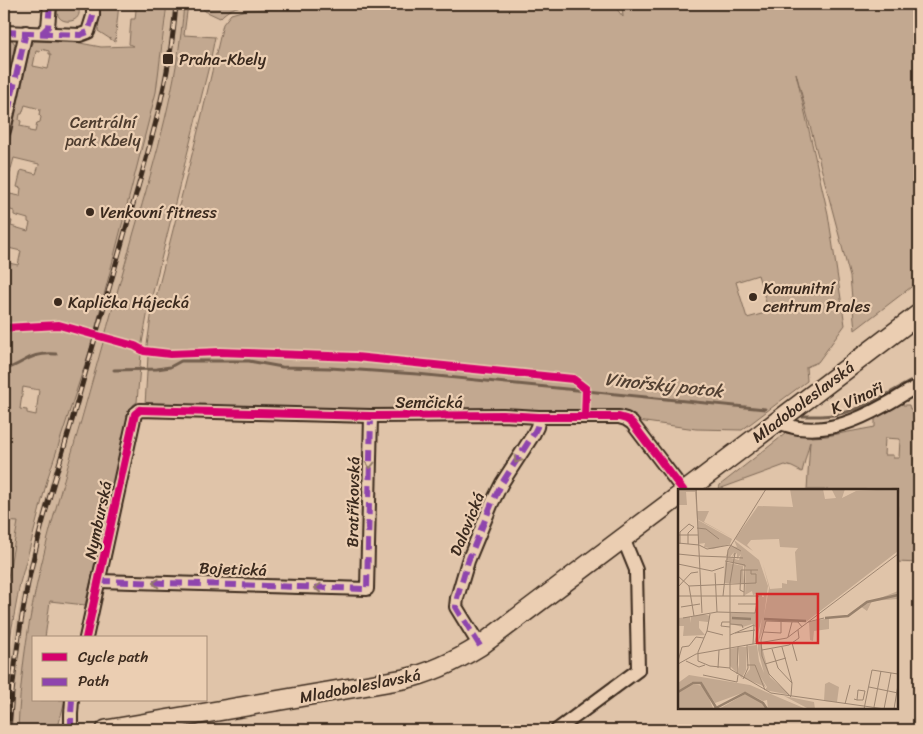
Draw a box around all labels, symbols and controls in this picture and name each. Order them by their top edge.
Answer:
place label: Praha-Kbely [179,45,267,74]
marker: Praha-Kbely [161,52,175,66]
park label: Centrální park Kbely [64,108,141,155]
place label: Venkovní fitness [100,198,217,227]
marker: Venkovní fitness [84,206,96,218]
place label: Komunitní centrum Prales [763,274,871,321]
place label: Kaplička Hájecká [68,288,189,317]
marker: Komunitní centrum Prales [747,291,759,303]
marker: Kaplička Hájecká [52,296,64,308]
street label: Mladoboleslavská [745,353,861,451]
water label: Vinořský potok [603,363,726,407]
street label: K Vinoři [826,373,889,423]
street label: Semčická [395,388,463,417]
one-way arrow [513,455,523,464]
street label: Bratříkovská [338,456,368,548]
one-way arrow [365,461,375,469]
street label: Nymburská [76,478,120,562]
street label: Dalovická [441,488,493,560]
inset map [678,489,898,709]
street label: Bojetická [199,553,267,585]
one-way arrow [151,577,159,588]
one-way arrow [314,582,322,593]
legend [32,636,208,702]
text: Cycle path [78,644,149,670]
street label: Mladoboleslavská [297,660,423,712]
text: Path [78,668,109,694]

